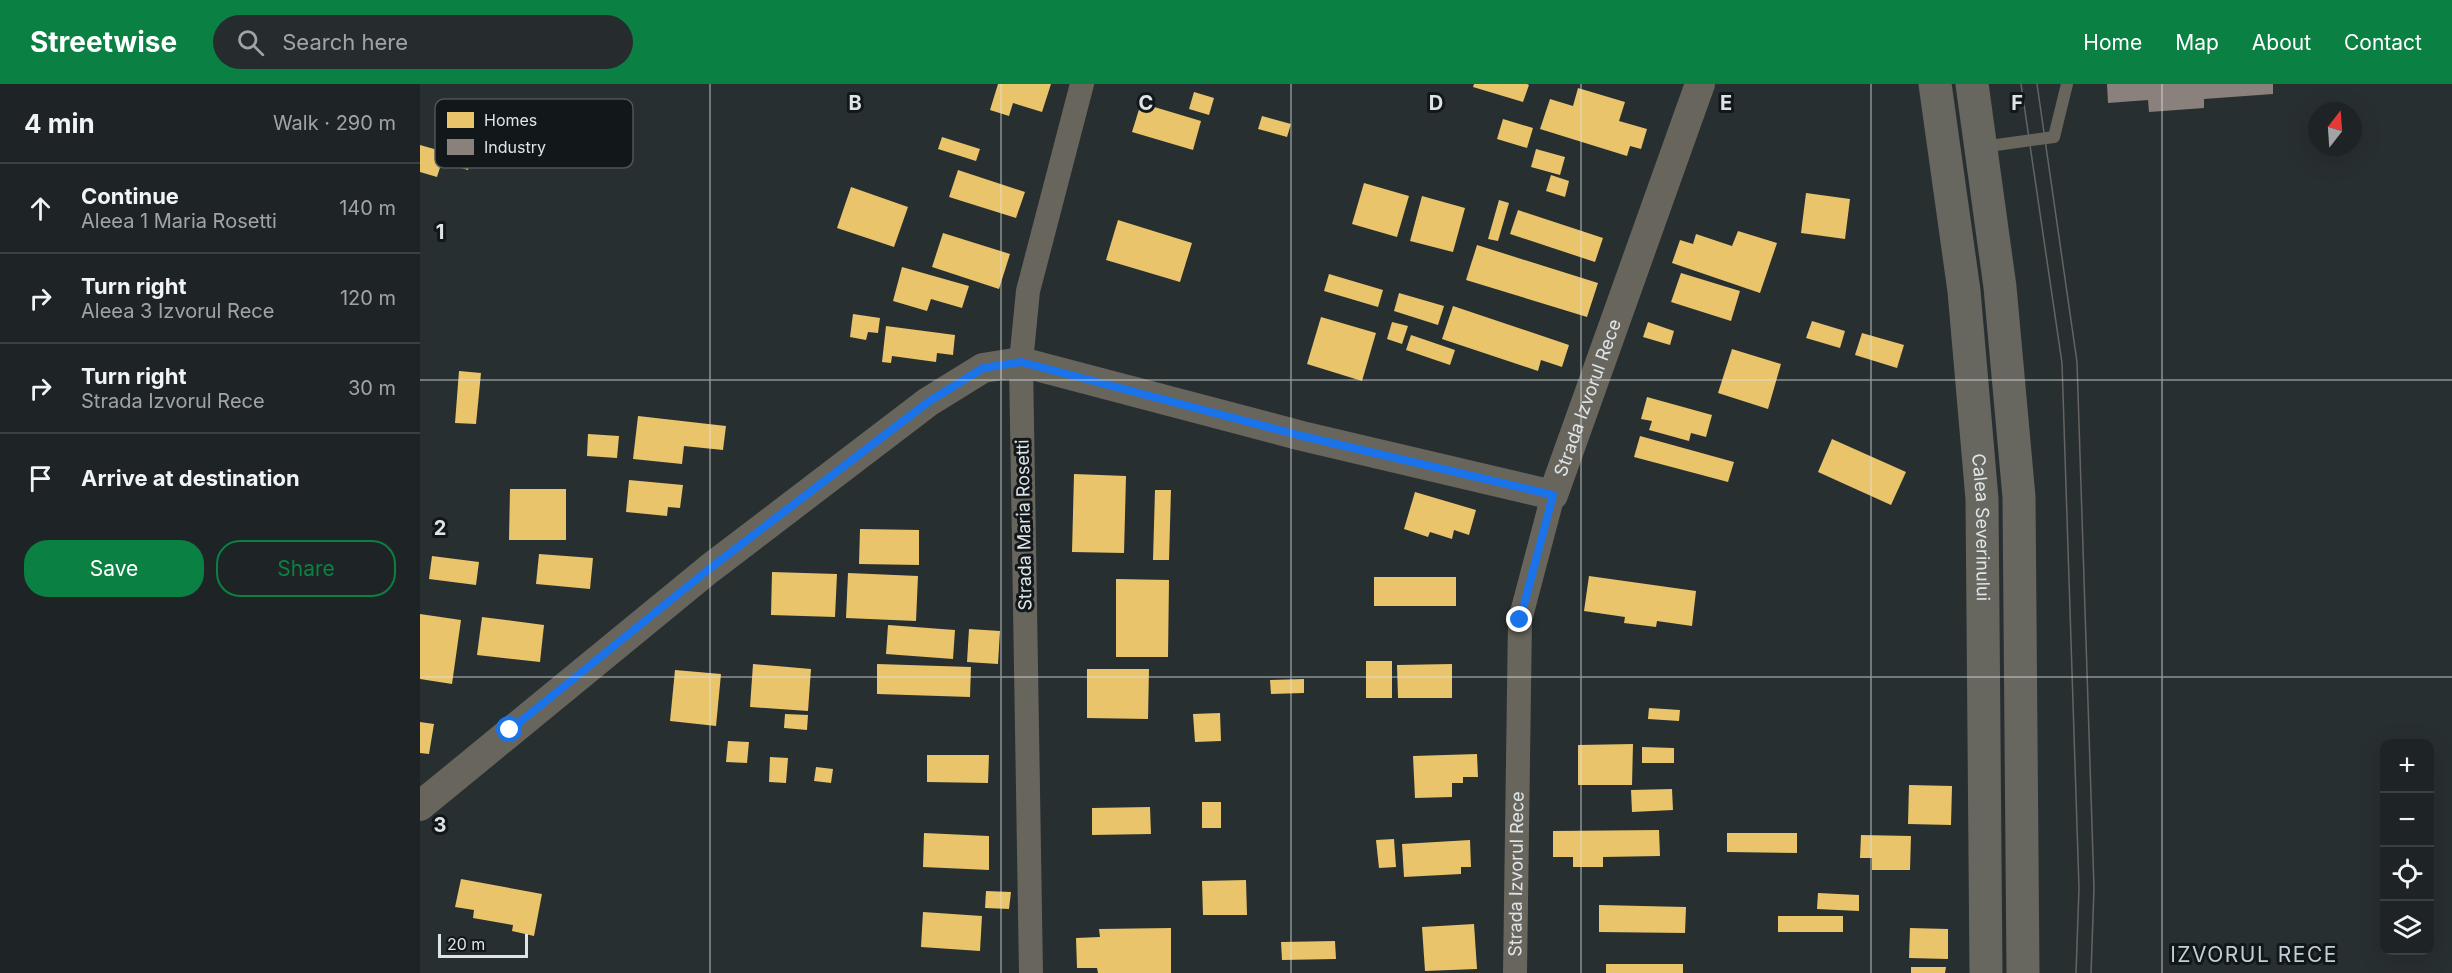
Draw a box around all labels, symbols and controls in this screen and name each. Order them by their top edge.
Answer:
search box [213,15,633,69]
text: Streetwise [30,25,177,59]
icon: search [234,26,267,59]
text: Search here [282,29,408,55]
text: Home [2083,30,2142,55]
text: Map [2175,30,2219,55]
text: About [2252,30,2311,55]
text: Contact [2344,30,2422,55]
text: B [848,91,862,115]
text: C [1139,91,1153,115]
text: D [1429,91,1443,115]
text: E [1720,91,1732,115]
text: F [2011,91,2023,115]
legend [435,99,633,168]
north arrow [2308,102,2362,156]
text: 4 min [24,108,95,139]
text: Homes [484,110,537,130]
text: Walk · 290 m [273,111,396,135]
text: Industry [484,137,546,157]
text: Continue [81,183,179,209]
icon: ahead [24,192,57,225]
text: 140 m [339,196,396,220]
text: Aleea 1 Maria Rosetti [81,209,277,233]
text: 1 [436,220,444,244]
text: Turn right [81,273,187,299]
icon: right [24,282,57,315]
text: 120 m [340,286,396,310]
text: Aleea 3 Izvorul Rece [81,299,274,323]
street label: Strada Izvorul Rece [1550,316,1625,479]
text: Turn right [81,363,187,389]
icon: right [24,372,57,405]
text: 30 m [348,376,396,400]
text: Strada Izvorul Rece [81,389,265,413]
street label: Strada Maria Rosetti [1012,439,1035,611]
street label: Calea Severinului [1968,453,1994,601]
icon: arrive [24,462,57,495]
text: Arrive at destination [81,465,300,491]
text: 2 [434,516,446,540]
button: Save [24,540,204,597]
button: Share [216,540,396,597]
route end [1506,606,1532,632]
route start [496,716,522,742]
map controls [2380,739,2434,955]
button: + [2380,739,2434,793]
street label: Strada Izvorul Rece [1504,791,1528,957]
button: − [2380,793,2434,847]
text: 3 [434,813,446,837]
button: locate [2380,847,2434,901]
button: layers [2380,901,2434,955]
scale bar [438,931,528,958]
text: 20 m [447,934,485,954]
district label: IZVORUL RECE [2170,942,2338,967]

